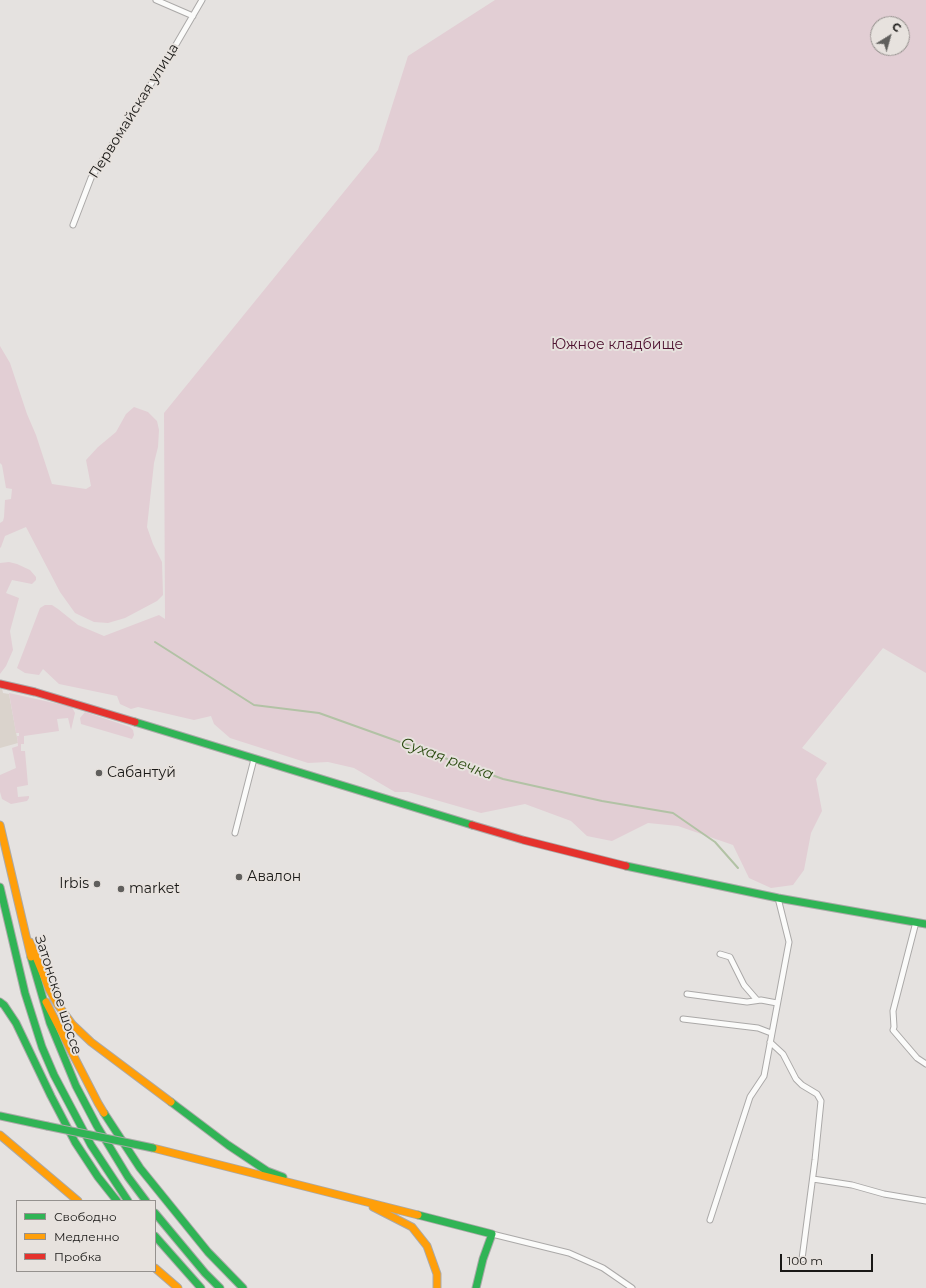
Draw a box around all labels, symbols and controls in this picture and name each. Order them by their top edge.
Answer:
north arrow [870,16,910,56]
text: С [889,19,904,35]
street label: Первомайская улица [86,40,182,182]
park label: Южное кладбище [551,337,683,353]
water label: Сухая речка [398,734,496,784]
place label: Сабантуй [107,765,176,781]
marker: Сабантуй [94,768,104,778]
place label: Авалон [247,869,301,885]
marker: Авалон [234,872,244,882]
place label: Irbis [59,876,89,892]
marker: Irbis [92,879,102,889]
place label: market [129,881,180,897]
marker: market [116,884,126,894]
street label: Затонское шоссе [31,933,85,1057]
legend [16,1200,156,1272]
text: Свободно [54,1209,117,1224]
text: Медленно [54,1229,119,1244]
scale bar [782,1246,875,1272]
text: Пробка [54,1249,102,1264]
text: 100 m [787,1253,823,1268]

